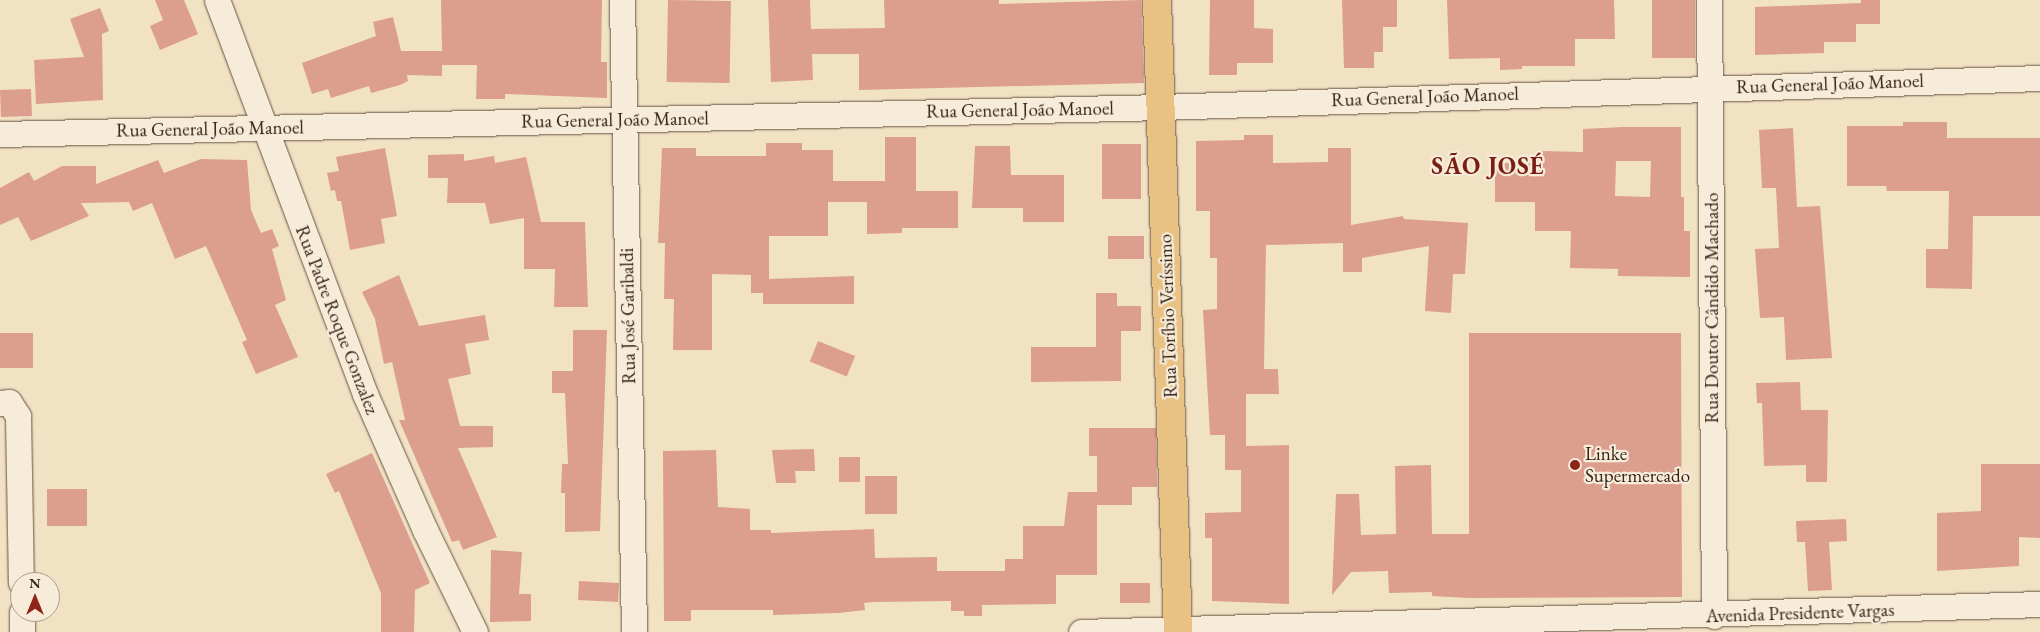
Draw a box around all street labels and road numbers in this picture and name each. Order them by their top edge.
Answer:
street label: Rua General João Manoel [1736,69,1924,99]
street label: Rua General João Manoel [1331,82,1519,112]
street label: Rua General João Manoel [926,97,1114,123]
street label: Rua General João Manoel [521,107,709,133]
street label: Rua General João Manoel [116,116,304,142]
street label: Rua Doutor Cândido Machado [1701,193,1723,423]
street label: Rua Padre Roque Gonzalez [290,222,384,418]
street label: Rua Toríbio Veríssimo [1154,234,1182,398]
street label: Rua José Garibaldi [615,248,641,384]
street label: Avenida Presidente Vargas [1705,598,1895,628]

